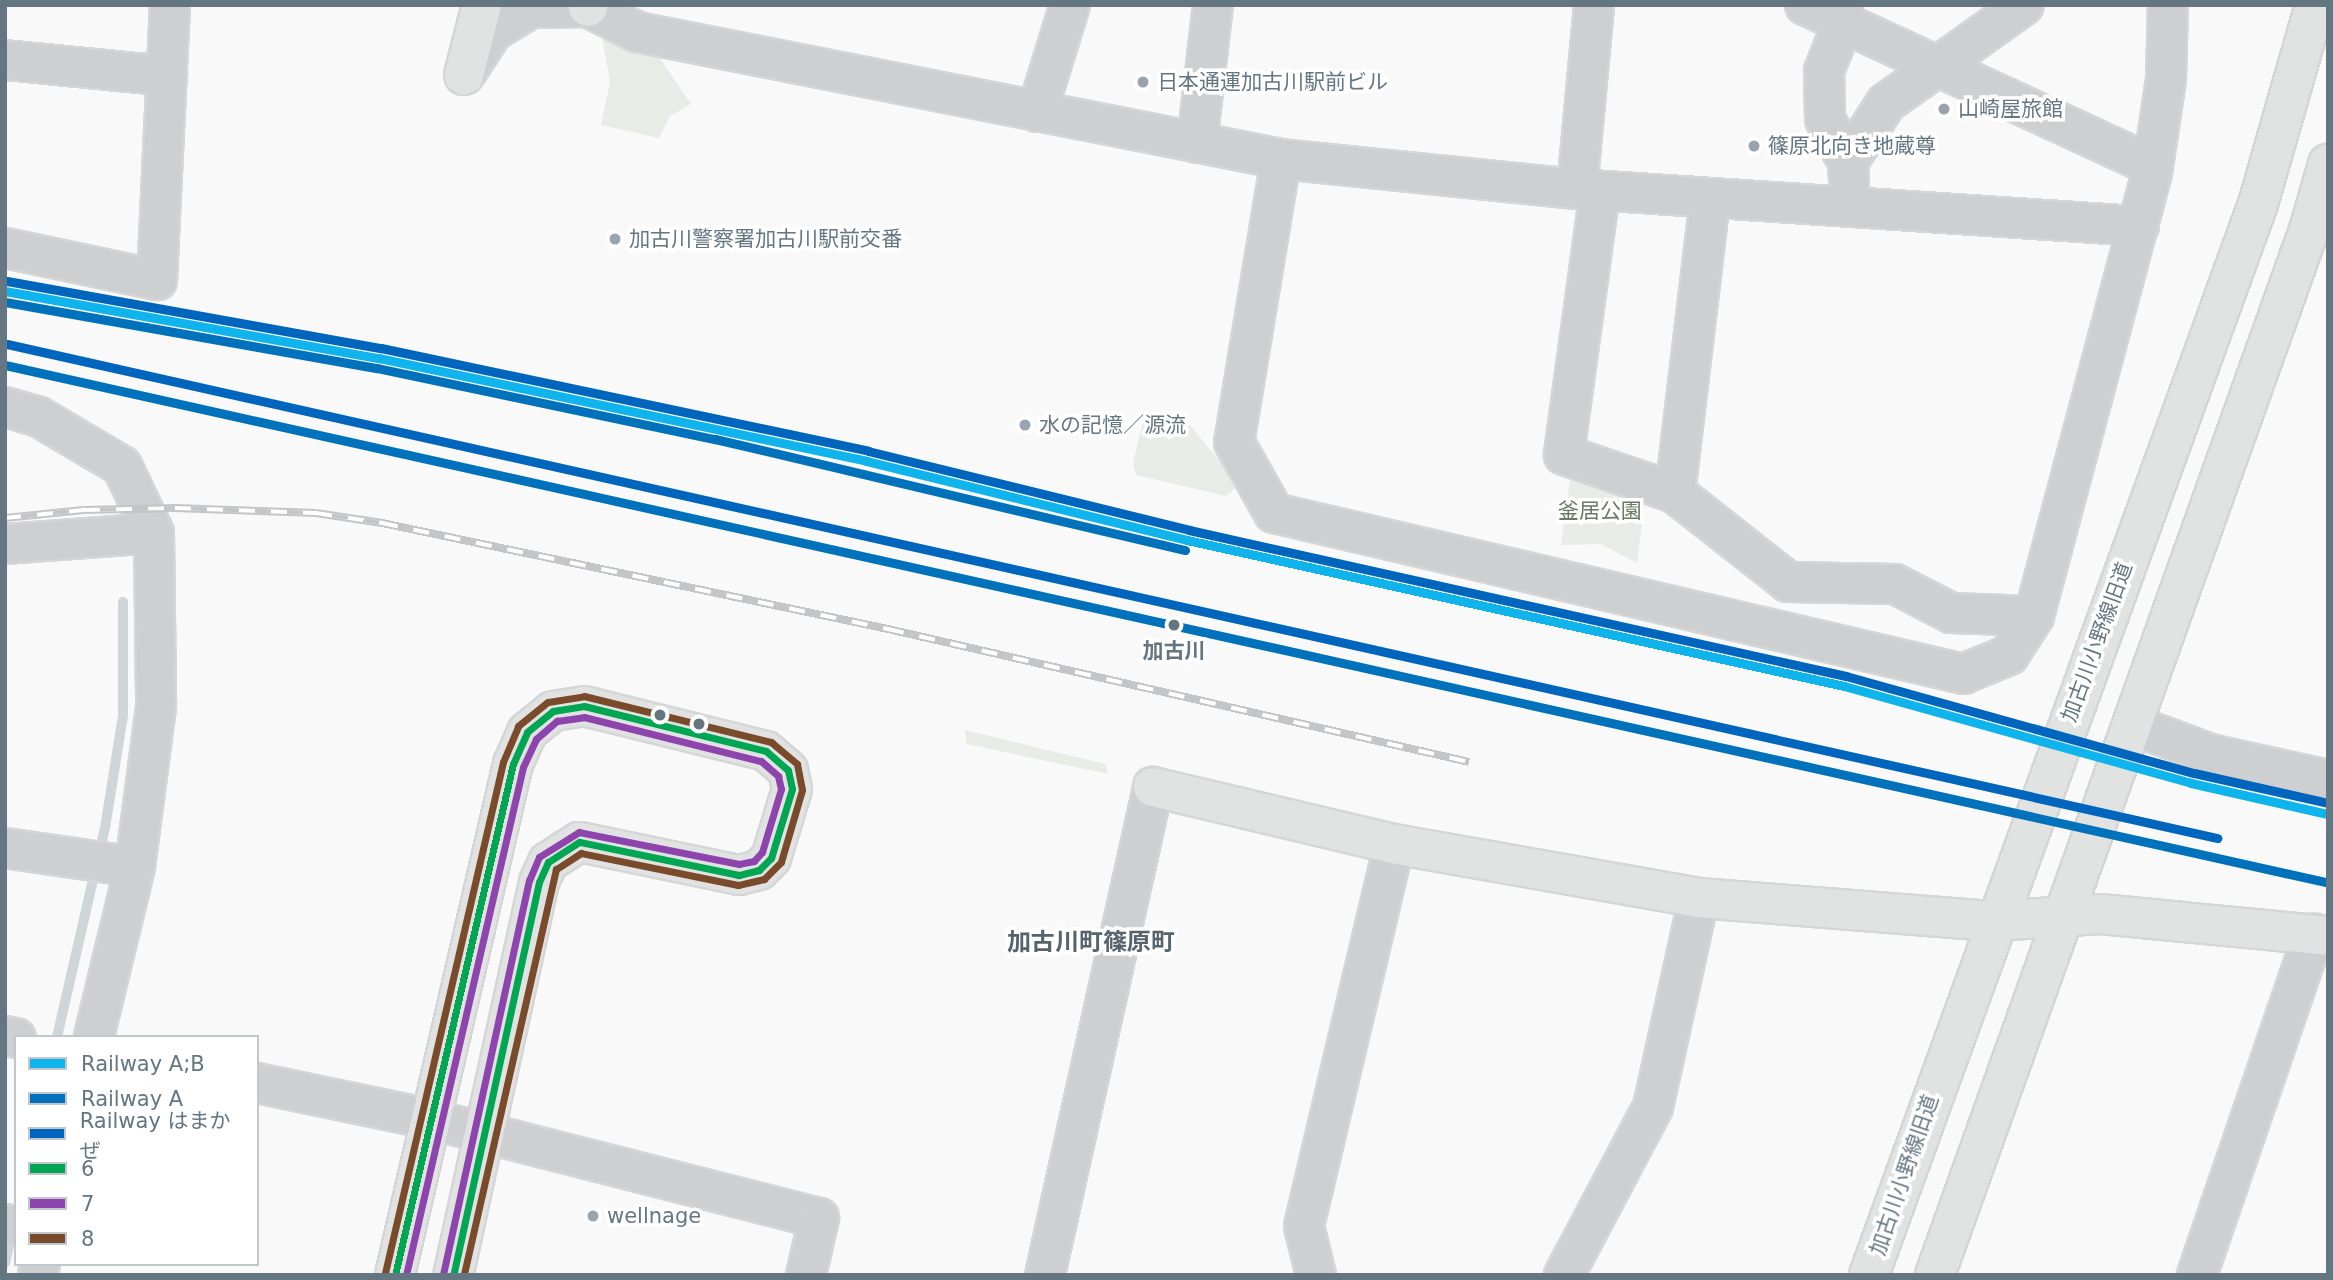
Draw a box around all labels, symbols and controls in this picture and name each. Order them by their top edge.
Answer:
place label: 日本通運加古川駅前ビル [1157,69,1388,95]
marker: 日本通運加古川駅前ビル [1135,74,1151,90]
place label: 山崎屋旅館 [1958,96,2063,122]
marker: 山崎屋旅館 [1936,101,1952,117]
place label: 篠原北向き地蔵尊 [1768,133,1936,159]
marker: 篠原北向き地蔵尊 [1746,138,1762,154]
place label: 加古川警察署加古川駅前交番 [629,226,902,252]
marker: 加古川警察署加古川駅前交番 [607,231,623,247]
place label: 水の記憶／源流 [1039,412,1186,438]
marker: 水の記憶／源流 [1017,417,1033,433]
park label: 釜居公園 [1558,498,1642,524]
street label: 加古川小野線旧道 [2056,559,2138,725]
marker: 加古川 [1163,614,1185,636]
place label: 加古川 [1143,638,1205,664]
unlabelled marker [653,708,667,722]
unlabelled marker [692,717,706,731]
district label: 加古川町篠原町 [1007,929,1175,957]
legend [14,1035,259,1266]
text: Railway A;B [81,1052,205,1076]
text: Railway A [81,1087,183,1111]
street label: 加古川小野線旧道 [1865,1091,1943,1259]
text: Railway はまかぜ [80,1109,231,1163]
text: 6 [81,1157,94,1181]
text: 7 [81,1192,94,1216]
place label: wellnage [607,1203,701,1229]
marker: wellnage [585,1208,601,1224]
text: 8 [81,1227,94,1251]

